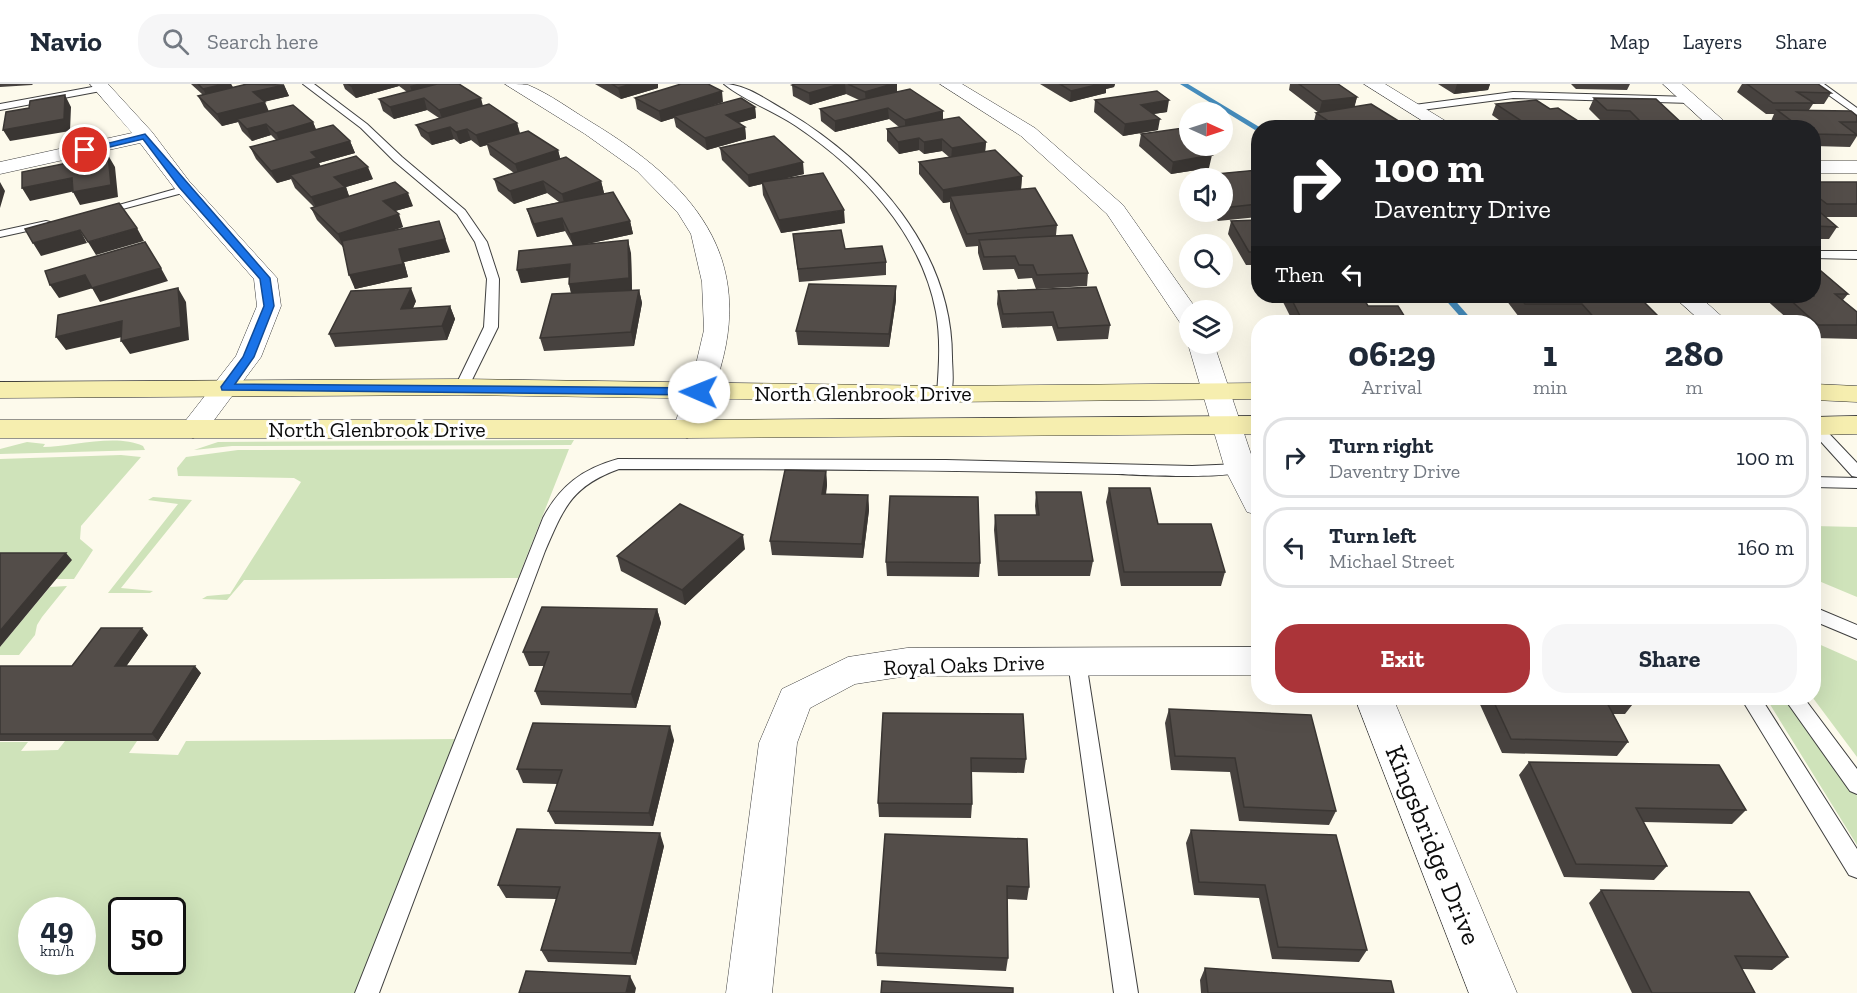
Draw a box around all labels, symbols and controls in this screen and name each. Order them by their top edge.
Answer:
search box [138,14,558,68]
text: Navio [30,25,102,58]
icon: search [159,25,192,58]
text: Search here [207,28,318,55]
text: Map [1610,29,1650,54]
text: Layers [1683,29,1742,54]
text: Share [1775,29,1827,54]
north arrow [1179,102,1233,156]
map controls [1179,102,1233,354]
pin [59,124,110,175]
icon: arrive [68,133,101,166]
text: 100 m [1374,142,1484,193]
icon: right [1275,144,1353,222]
button: sound [1179,168,1233,222]
text: Daventry Drive [1374,193,1551,225]
button: search [1179,234,1233,288]
icon: left [1336,258,1369,291]
text: Then [1275,261,1324,288]
button: layers [1179,300,1233,354]
text: 06:29 [1348,332,1436,375]
text: 1 [1543,332,1557,375]
text: 280 [1664,332,1724,375]
position arrow [667,360,731,424]
text: Arrival [1362,375,1422,399]
text: min [1533,375,1567,399]
text: m [1685,375,1703,399]
street label: North Glenbrook Drive [754,380,972,407]
street label: North Glenbrook Drive [268,416,486,443]
text: Turn right [1329,432,1433,459]
icon: right [1278,441,1311,474]
text: 100 m [1736,444,1794,471]
text: Daventry Drive [1329,459,1460,483]
text: Turn left [1329,522,1416,549]
icon: left [1278,531,1311,564]
text: 160 m [1737,534,1794,561]
text: Michael Street [1329,549,1454,573]
button: Exit [1275,624,1530,693]
button: Share [1542,624,1797,693]
street label: Royal Oaks Drive [883,649,1045,681]
street label: Kingsbridge Drive [1378,741,1488,949]
speed limit sign: 50 [108,897,186,975]
text: 49 [40,911,74,947]
text: km/h [40,942,74,960]

